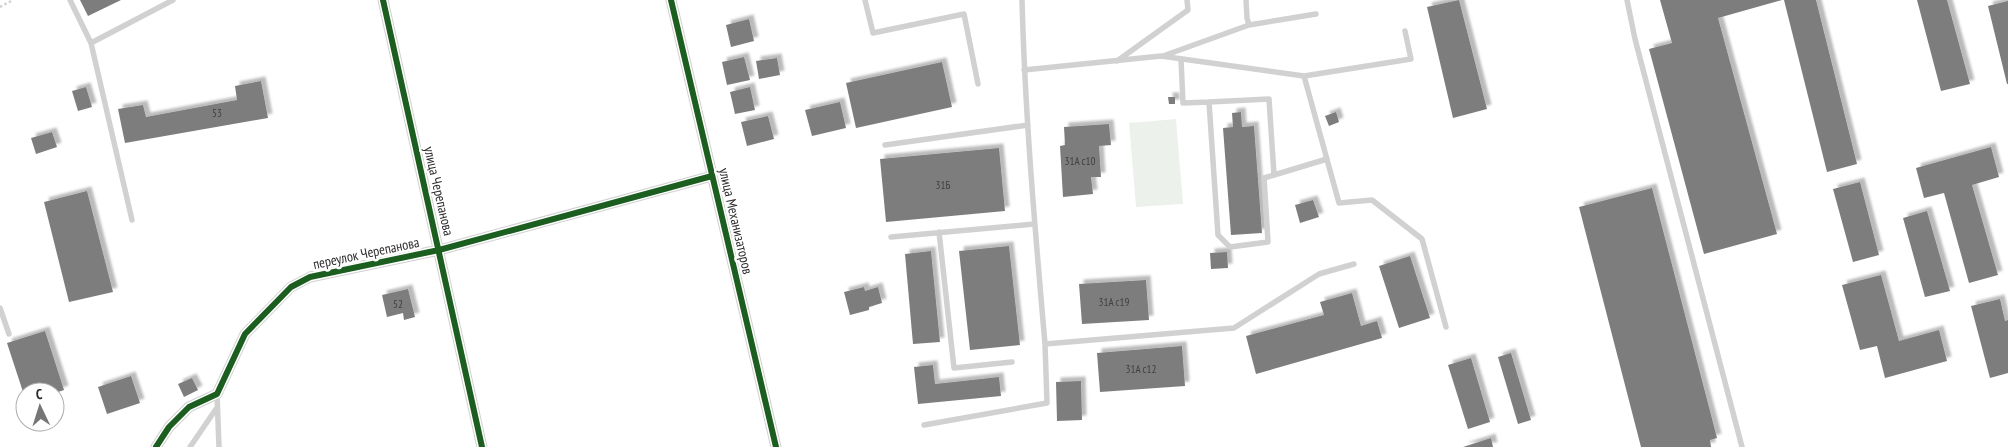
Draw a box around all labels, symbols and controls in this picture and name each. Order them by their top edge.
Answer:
house number: 53 [212,106,222,120]
street label: улица Черепанова [420,145,458,237]
house number: 31А с10 [1065,154,1095,168]
street label: улица Механизаторов [715,166,757,276]
house number: 31Б [936,178,951,192]
street label: переулок Черепанова [311,233,421,273]
house number: 31А с19 [1099,295,1129,309]
house number: 52 [393,297,403,311]
house number: 31А с12 [1126,362,1156,376]
north arrow [15,382,65,432]
text: С [35,385,44,403]

